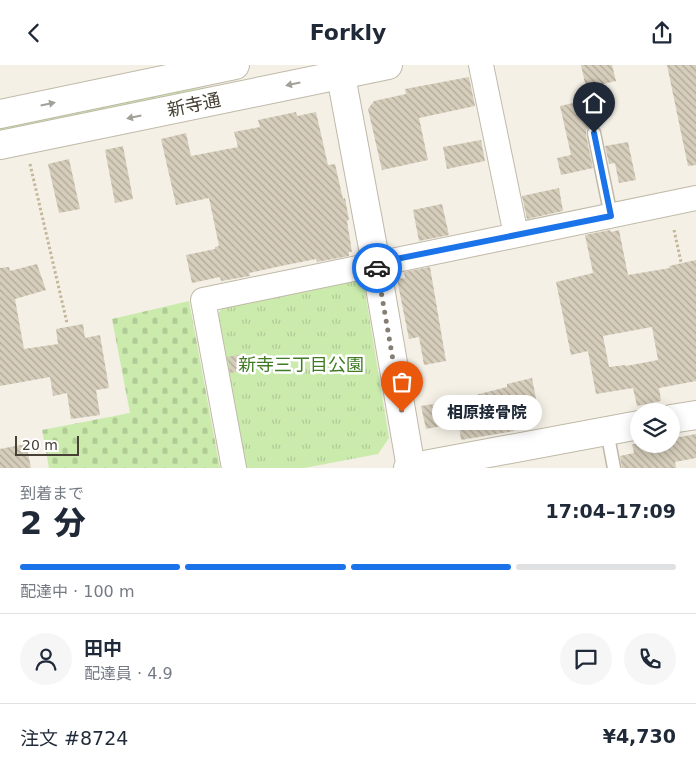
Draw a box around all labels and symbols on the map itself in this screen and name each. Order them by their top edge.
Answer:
one-way arrow [286,80,301,88]
pin [573,82,615,133]
street label: 新寺通 [165,89,222,120]
one-way arrow [40,99,56,107]
one-way arrow [127,113,142,121]
courier [352,243,402,293]
park label: 新寺三丁目公園 [238,354,364,375]
pin [381,361,423,412]
callout: 相原接骨院 [432,395,542,429]
scale bar [15,433,79,456]

